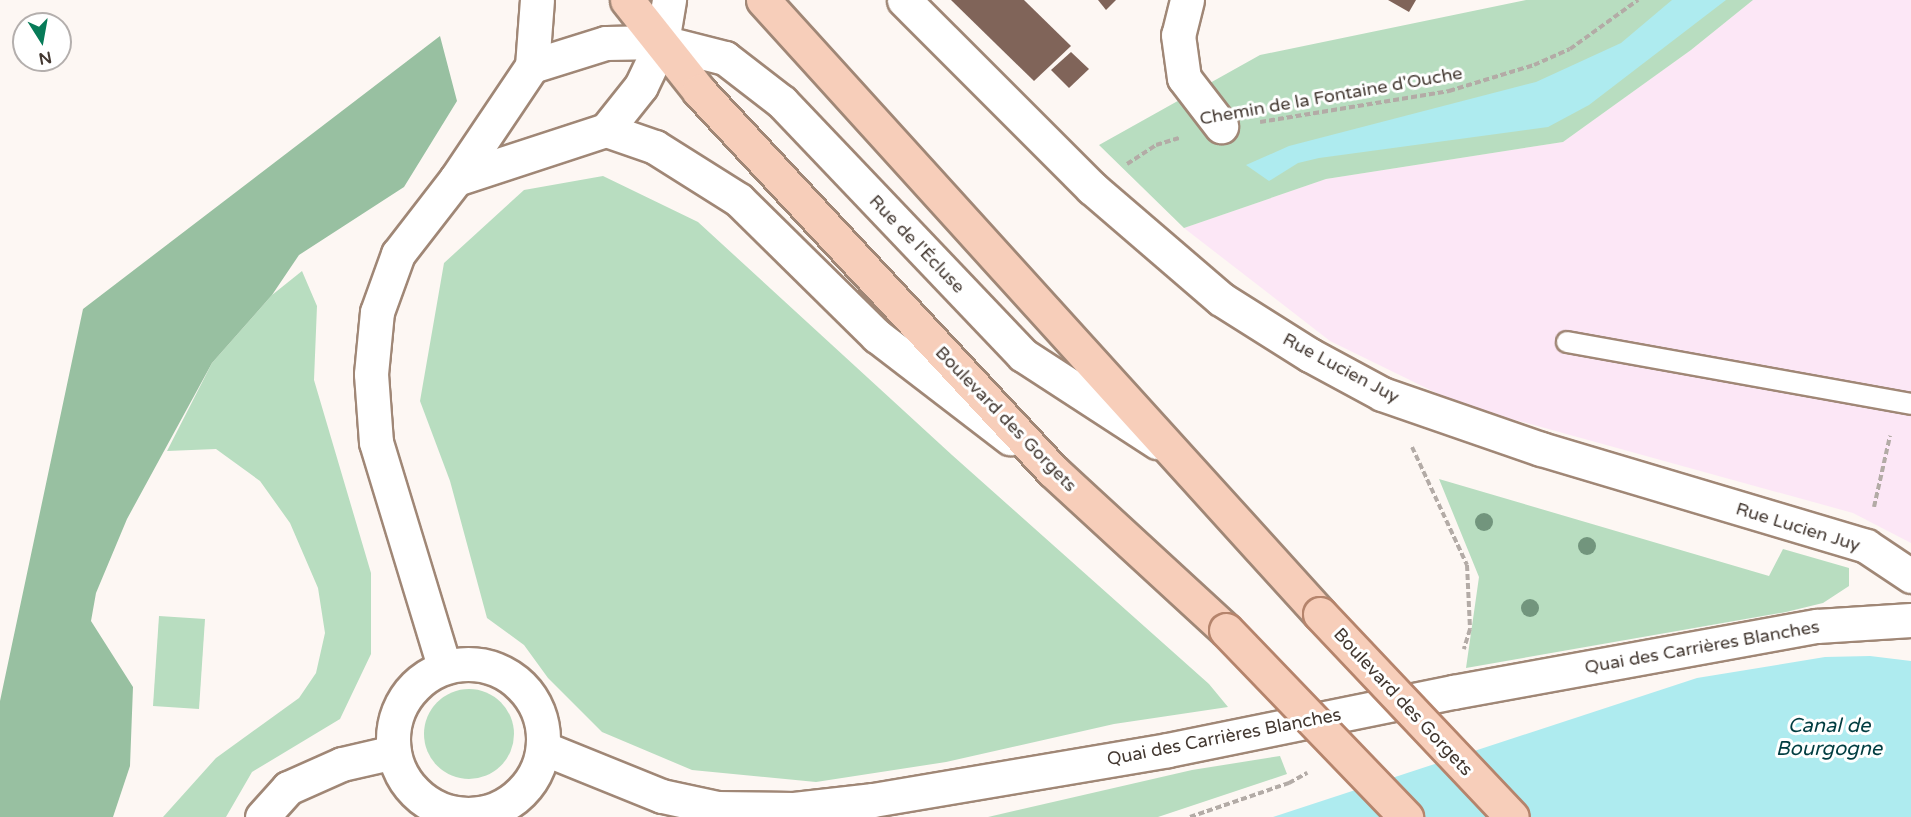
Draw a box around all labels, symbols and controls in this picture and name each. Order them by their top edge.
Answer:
north arrow [12,12,72,72]
text: N [37,47,53,69]
street label: Chemin de la Fontaine d'Ouche [1198,62,1464,130]
street label: Rue de l'Écluse [865,190,969,298]
street label: Rue Lucien Juy [1279,328,1403,408]
street label: Boulevard des Gorgets [931,342,1081,496]
street label: Rue Lucien Juy [1733,498,1863,556]
street label: Quai des Carrières Blanches [1583,616,1821,678]
street label: Boulevard des Gorgets [1329,624,1477,780]
street label: Quai des Carrières Blanches [1105,704,1343,770]
water label: Canal de Bourgogne [1776,714,1882,761]

